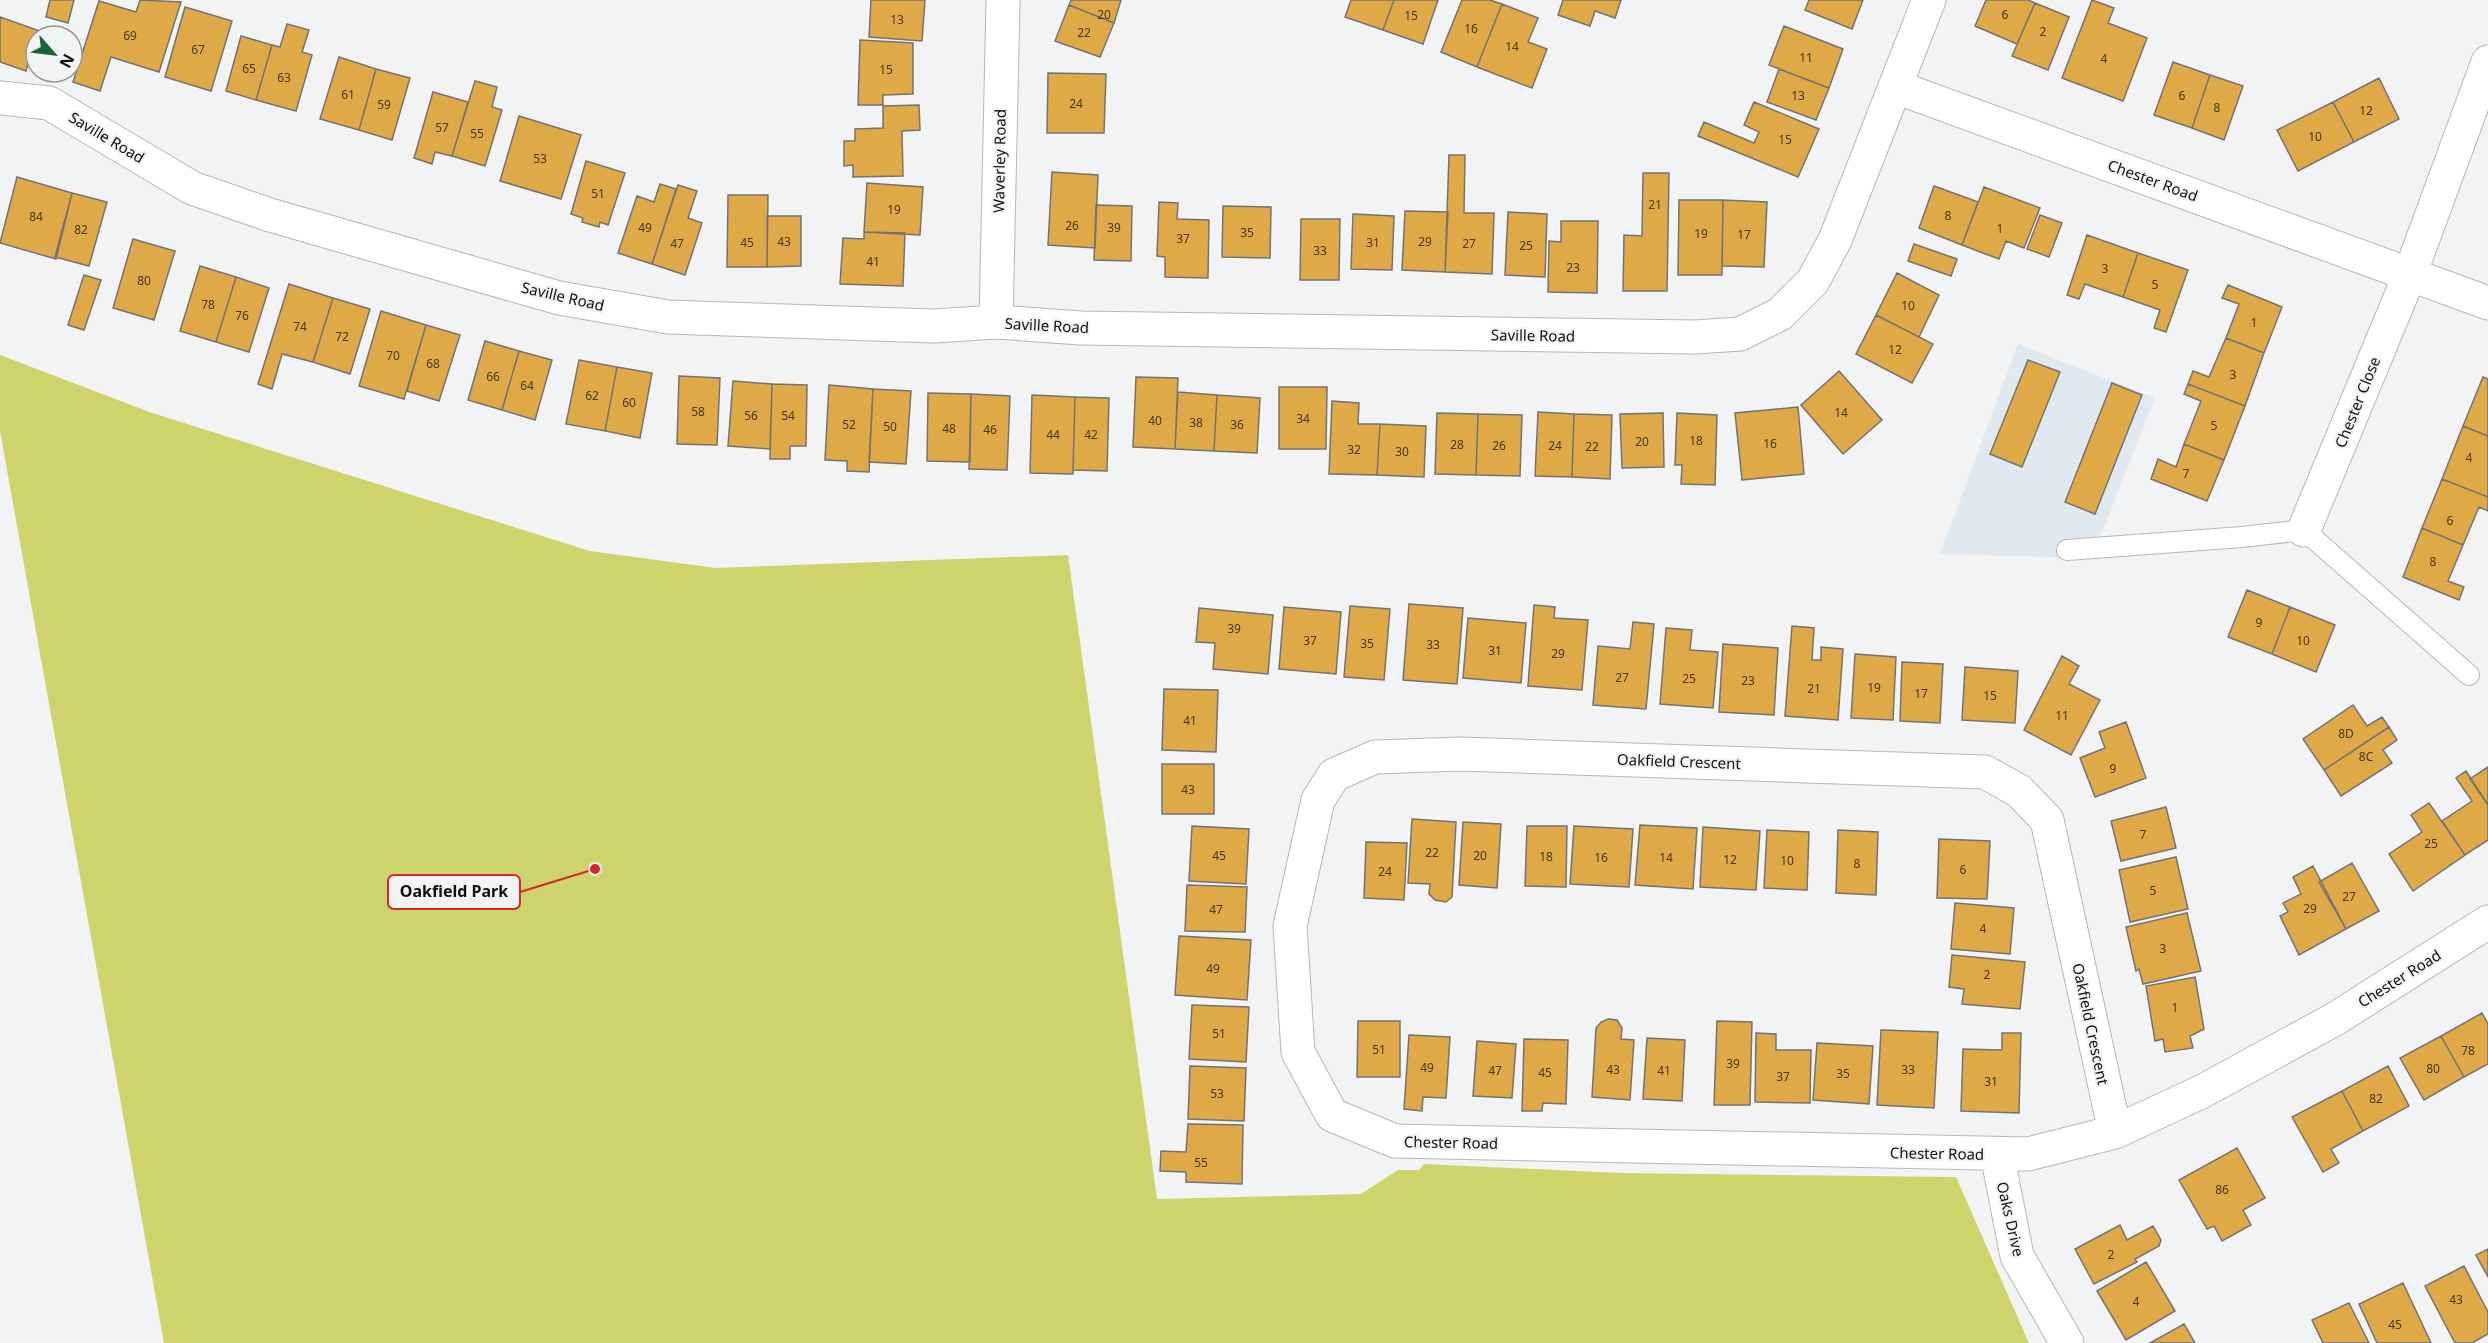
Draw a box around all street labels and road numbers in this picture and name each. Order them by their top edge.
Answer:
street label: Saville Road [66,107,148,167]
street label: Waverley Road [988,109,1010,213]
street label: Chester Road [2105,154,2201,206]
street label: Saville Road [520,277,606,315]
street label: Saville Road [1004,313,1090,337]
street label: Saville Road [1491,324,1575,346]
street label: Chester Close [2330,354,2384,450]
street label: Oakfield Crescent [1617,749,1742,773]
street label: Chester Road [2354,945,2444,1011]
street label: Oakfield Crescent [2068,961,2114,1087]
street label: Chester Road [1404,1131,1498,1153]
street label: Chester Road [1890,1142,1984,1164]
street label: Oaks Drive [1993,1180,2029,1258]

